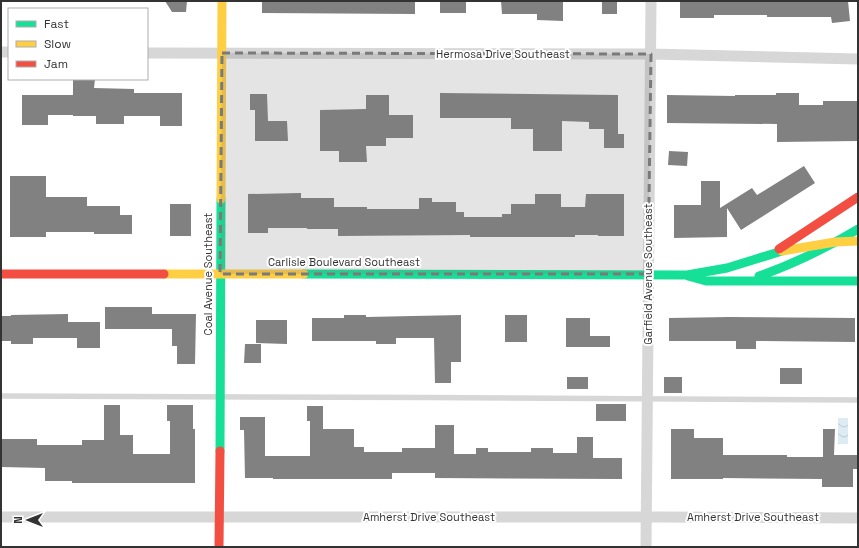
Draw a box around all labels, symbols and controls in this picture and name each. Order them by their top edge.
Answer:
legend [8,8,148,80]
text: Fast [44,16,69,32]
text: Slow [44,36,71,52]
street label: Hermosa Drive Southeast [436,47,570,61]
text: Jam [44,56,68,72]
street label: Garfield Avenue Southeast [641,203,655,345]
street label: Coal Avenue Southeast [201,213,215,335]
street label: Carlisle Boulevard Southeast [268,255,420,269]
north arrow [8,500,48,540]
street label: Amherst Drive Southeast [363,510,495,524]
street label: Amherst Drive Southeast [687,510,819,524]
text: N [11,516,25,524]

